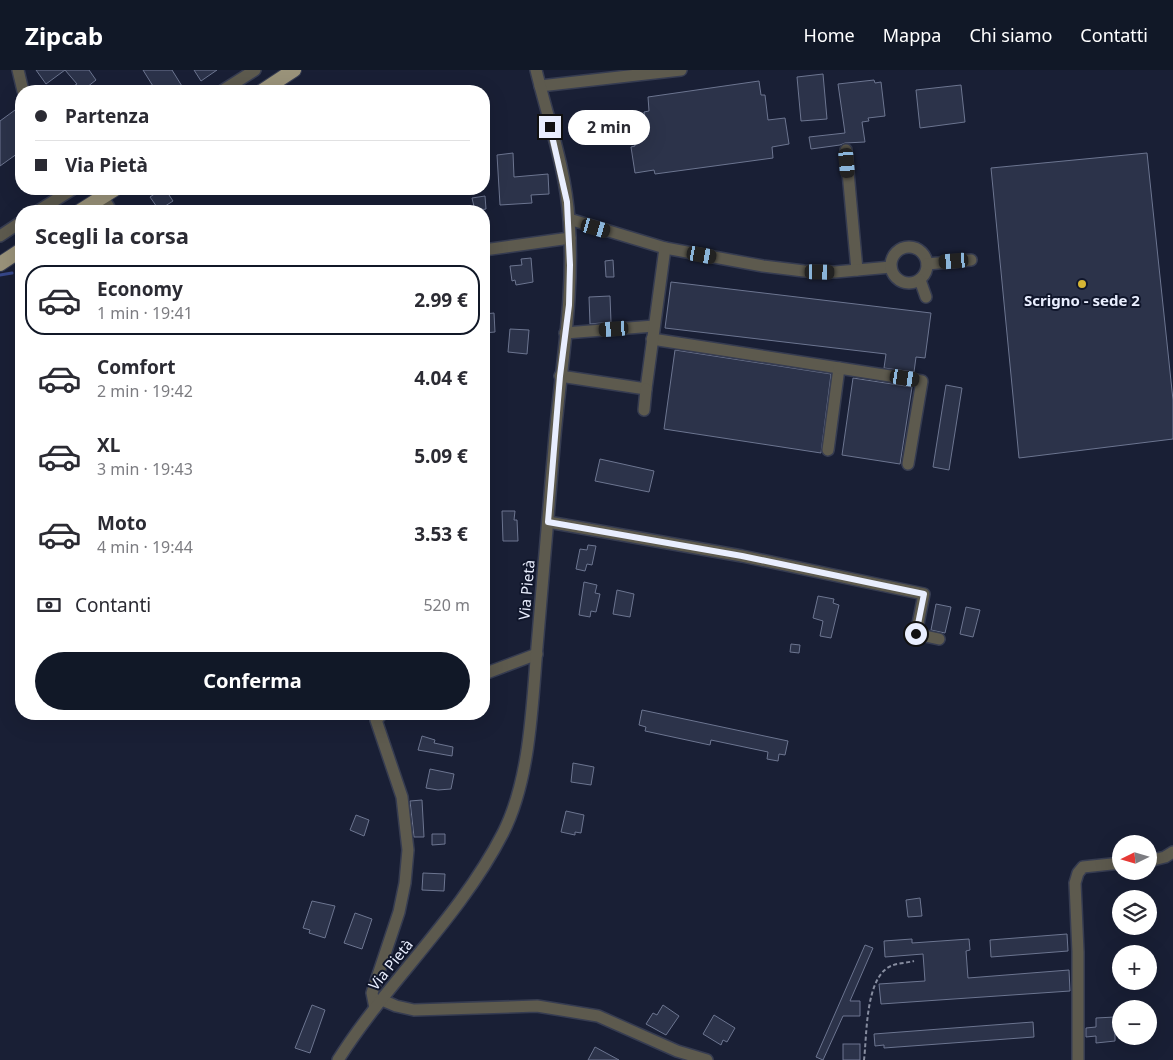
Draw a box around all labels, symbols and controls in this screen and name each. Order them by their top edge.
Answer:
text: Zipcab [25,19,103,52]
text: Home [804,23,855,47]
text: Mappa [883,23,941,47]
text: Chi siamo [969,23,1052,47]
text: Contatti [1080,23,1148,47]
text: Partenza [65,103,149,129]
callout: 2 min [568,110,650,144]
route end [539,116,561,138]
text: 2 min [587,116,631,138]
car [838,147,855,179]
text: Via Pietà [65,152,148,178]
car [579,217,612,239]
text: Scegli la corsa [35,220,189,250]
car [685,245,718,265]
car [938,252,969,270]
car [804,264,835,280]
text: Economy [97,276,183,302]
icon: car [37,278,82,323]
marker: Scrigno - sede 2 [1076,278,1088,290]
text: 2.99 € [414,287,468,313]
place label: Scrigno - sede 2 [1024,290,1140,310]
text: 1 min · 19:41 [97,302,193,324]
car [598,320,629,338]
text: Comfort [97,354,176,380]
icon: car [37,356,82,401]
text: 4.04 € [414,365,468,391]
car [889,368,920,388]
text: 2 min · 19:42 [97,380,193,402]
text: XL [97,432,120,458]
icon: car [37,434,82,479]
text: 5.09 € [414,443,468,469]
text: 3 min · 19:43 [97,458,193,480]
text: Moto [97,510,147,536]
icon: car [37,512,82,557]
text: 3.53 € [414,521,468,547]
text: 4 min · 19:44 [97,536,193,558]
street label: Via Pietà [513,559,539,621]
icon: cash [35,591,63,619]
text: Contanti [75,592,151,618]
text: 520 m [423,594,470,616]
route start [905,623,927,645]
button: Conferma [35,652,470,710]
north arrow [1112,835,1158,880]
map controls [1112,835,1157,1045]
button: layers [1112,890,1157,935]
street label: Via Pietà [363,935,417,994]
button: + [1112,945,1157,990]
button: − [1112,1000,1157,1045]

